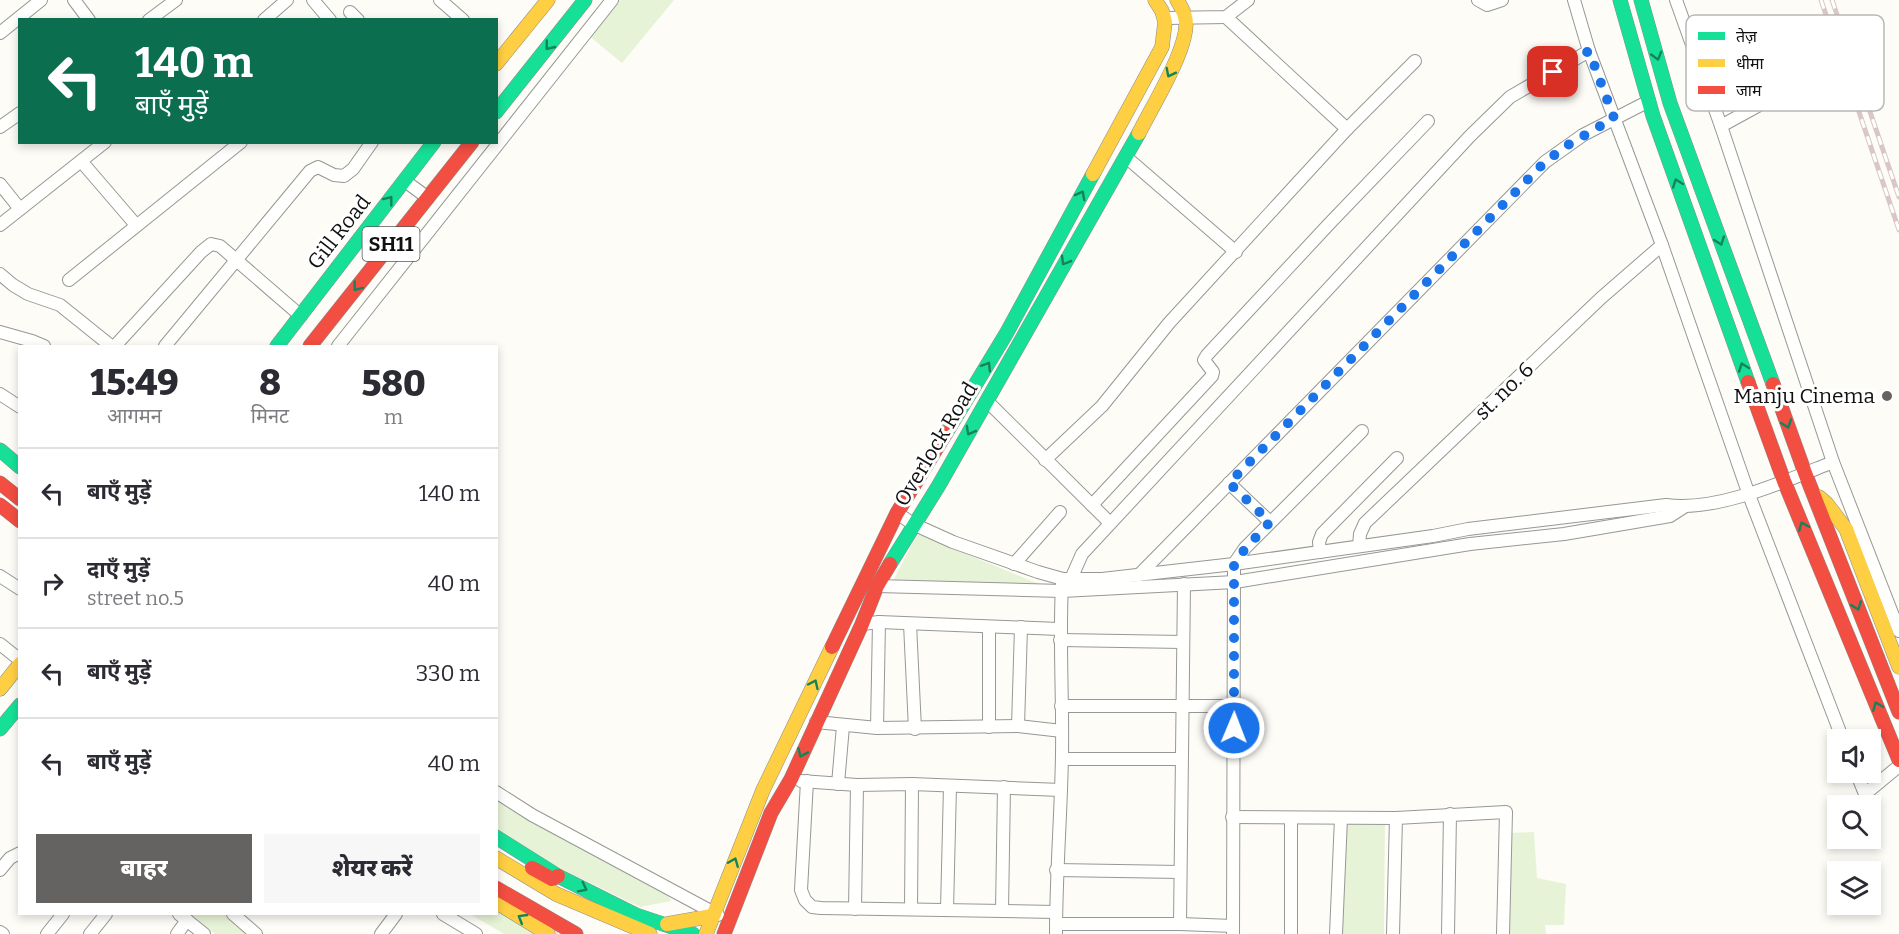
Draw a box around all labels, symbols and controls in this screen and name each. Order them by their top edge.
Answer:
legend [1686,15,1884,111]
text: तेज़ [1736,27,1758,46]
text: 140 m [135,38,253,88]
one-way arrow [545,39,556,50]
icon: left [36,42,114,120]
pin [1527,46,1578,97]
one-way arrow [1650,50,1662,61]
text: धीमा [1736,54,1765,73]
icon: arrive [1536,55,1569,88]
one-way arrow [1166,66,1177,77]
text: जाम [1736,81,1762,100]
text: बाएँ मुड़ें [135,89,208,121]
one-way arrow [1672,178,1685,189]
street label: Gill Road [302,190,376,274]
one-way arrow [1074,191,1085,201]
one-way arrow [382,196,393,207]
road number: SH11 [362,227,420,261]
one-way arrow [1713,235,1725,246]
one-way arrow [1061,255,1072,265]
one-way arrow [354,280,365,291]
street label: st. no. 6 [1469,357,1539,425]
text: 15:49 [90,361,179,405]
text: 8 [259,361,281,405]
one-way arrow [979,361,990,372]
text: 580 [361,362,426,406]
one-way arrow [1738,362,1751,372]
street label: Overlock Road [889,377,983,511]
place label: Manju Cinema [1733,383,1876,409]
marker: Manju Cinema [1880,389,1894,403]
text: आगमन [107,404,162,428]
text: मिनट [251,404,289,428]
text: m [384,405,403,429]
one-way arrow [1779,418,1792,429]
one-way arrow [965,425,977,436]
icon: left [36,477,69,510]
text: बाएँ मुड़ें [87,478,151,505]
text: 140 m [419,480,480,507]
one-way arrow [1798,521,1810,532]
text: दाएँ मुड़ें [87,556,150,583]
icon: right [36,567,69,600]
text: 40 m [428,570,480,597]
text: street no.5 [87,586,184,610]
one-way arrow [1850,600,1862,611]
icon: left [36,657,69,690]
text: बाएँ मुड़ें [87,658,151,685]
text: 330 m [416,660,480,687]
one-way arrow [807,680,819,691]
position arrow [1202,696,1266,760]
one-way arrow [1872,701,1884,712]
map controls [1827,729,1881,915]
button: sound [1827,729,1881,783]
one-way arrow [798,746,810,757]
icon: left [36,747,69,780]
text: बाएँ मुड़ें [87,748,151,775]
text: 40 m [428,750,480,777]
button: search [1827,795,1881,849]
button: बाहर [36,834,252,903]
button: शेयर करें [264,834,480,903]
one-way arrow [727,857,739,868]
button: layers [1827,861,1881,915]
one-way arrow [576,881,587,893]
one-way arrow [518,914,528,926]

